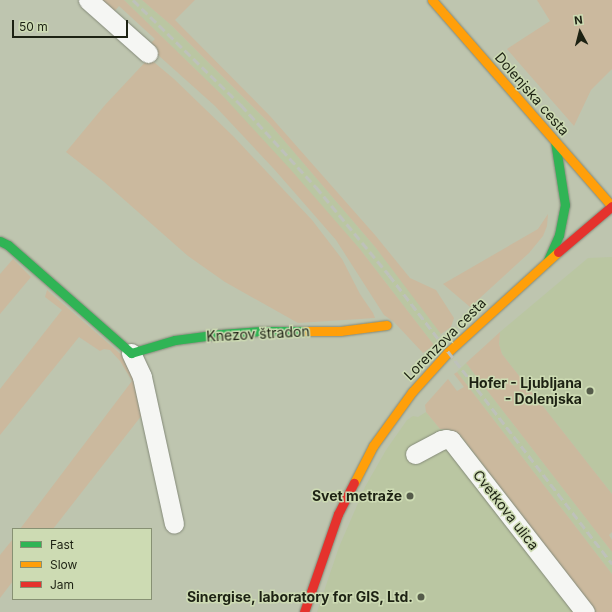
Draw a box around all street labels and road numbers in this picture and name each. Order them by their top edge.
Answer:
street label: Dolenjska cesta [491,49,573,139]
street label: Lorenzova cesta [400,294,490,384]
street label: Knezov štradon [206,323,310,345]
street label: Cvetkova ulica [470,467,542,553]

